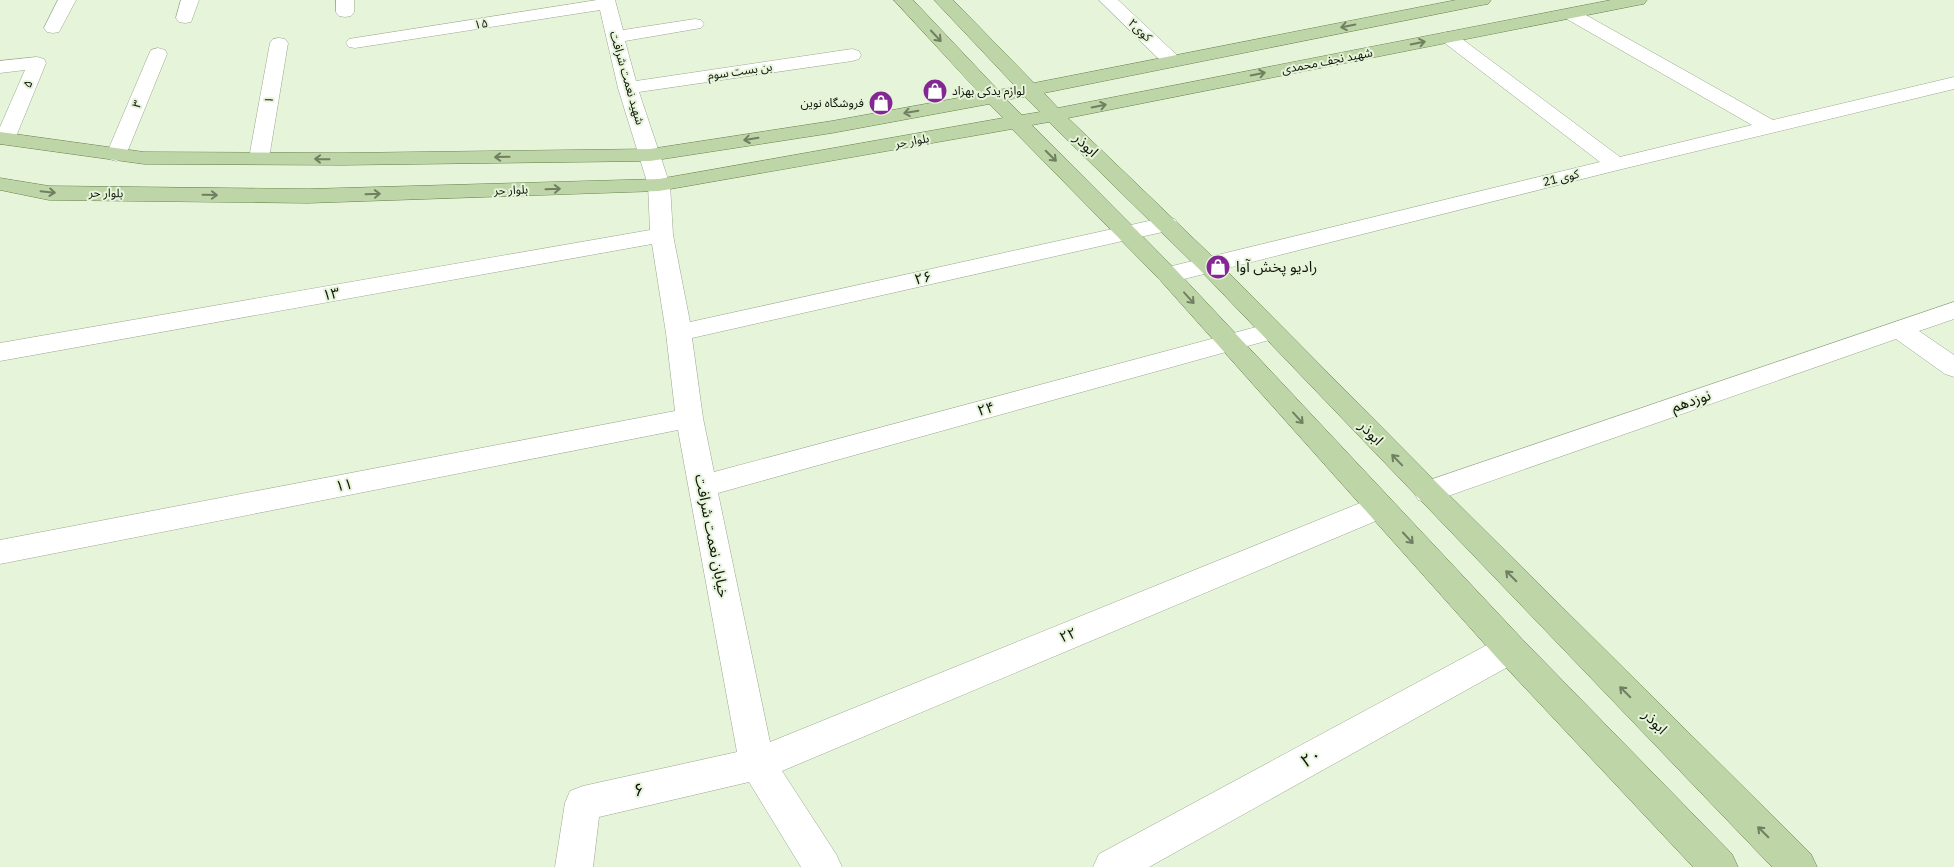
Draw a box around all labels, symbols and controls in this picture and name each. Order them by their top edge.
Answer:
street label: ۱۵ [473,15,489,32]
street label: کوی۲ [1125,15,1156,45]
one-way arrow [1341,22,1357,32]
street label: شهید نعمت شرافت [607,29,648,126]
one-way arrow [930,29,942,42]
one-way arrow [1409,38,1425,47]
street label: شهید نجف محمدی [1280,44,1374,77]
street label: بن بست سوم [707,59,773,84]
one-way arrow [1250,69,1266,79]
street label: ۵ [19,78,36,90]
shop icon: لوازم یدکی بهزاد [922,78,948,104]
place label: لوازم یدکی بهزاد [952,83,1025,100]
shop icon: فروشگاه نوین [868,90,894,116]
street label: ۱ [261,95,276,105]
place label: فروشگاه نوین [801,95,864,110]
street label: ۳ [128,98,145,110]
one-way arrow [1090,100,1106,110]
one-way arrow [904,108,920,118]
street label: ابوذر [1069,128,1103,161]
street label: بلوار حر [893,130,930,151]
one-way arrow [743,135,759,145]
one-way arrow [1045,150,1057,163]
one-way arrow [495,152,511,162]
one-way arrow [315,154,331,164]
street label: کوی 21 [1541,166,1582,189]
street label: بلوار حر [493,181,528,198]
one-way arrow [545,184,561,193]
street label: بلوار حر [88,185,123,200]
one-way arrow [40,187,56,197]
one-way arrow [202,190,218,200]
one-way arrow [365,190,381,199]
shop icon: رادیو پخش آوا [1205,254,1231,280]
place label: رادیو پخش آوا [1236,257,1317,277]
street label: ۲۶ [912,266,933,289]
street label: ۱۳ [321,283,341,304]
one-way arrow [1183,291,1195,304]
street label: نوزدهم [1669,385,1714,418]
street label: ۲۴ [975,397,997,420]
one-way arrow [1292,412,1304,424]
street label: ابوذر [1354,415,1388,449]
one-way arrow [1391,454,1403,466]
street label: خیابان نعمت شرافت [691,473,734,599]
street label: ۱۱ [334,474,354,495]
one-way arrow [1402,531,1414,544]
one-way arrow [1505,570,1517,582]
street label: ۲۲ [1056,623,1079,647]
one-way arrow [1619,685,1631,698]
street label: ابوذر [1638,705,1672,738]
street label: ۲۰ [1296,743,1325,773]
street label: ۶ [631,777,646,802]
one-way arrow [1757,826,1769,839]

